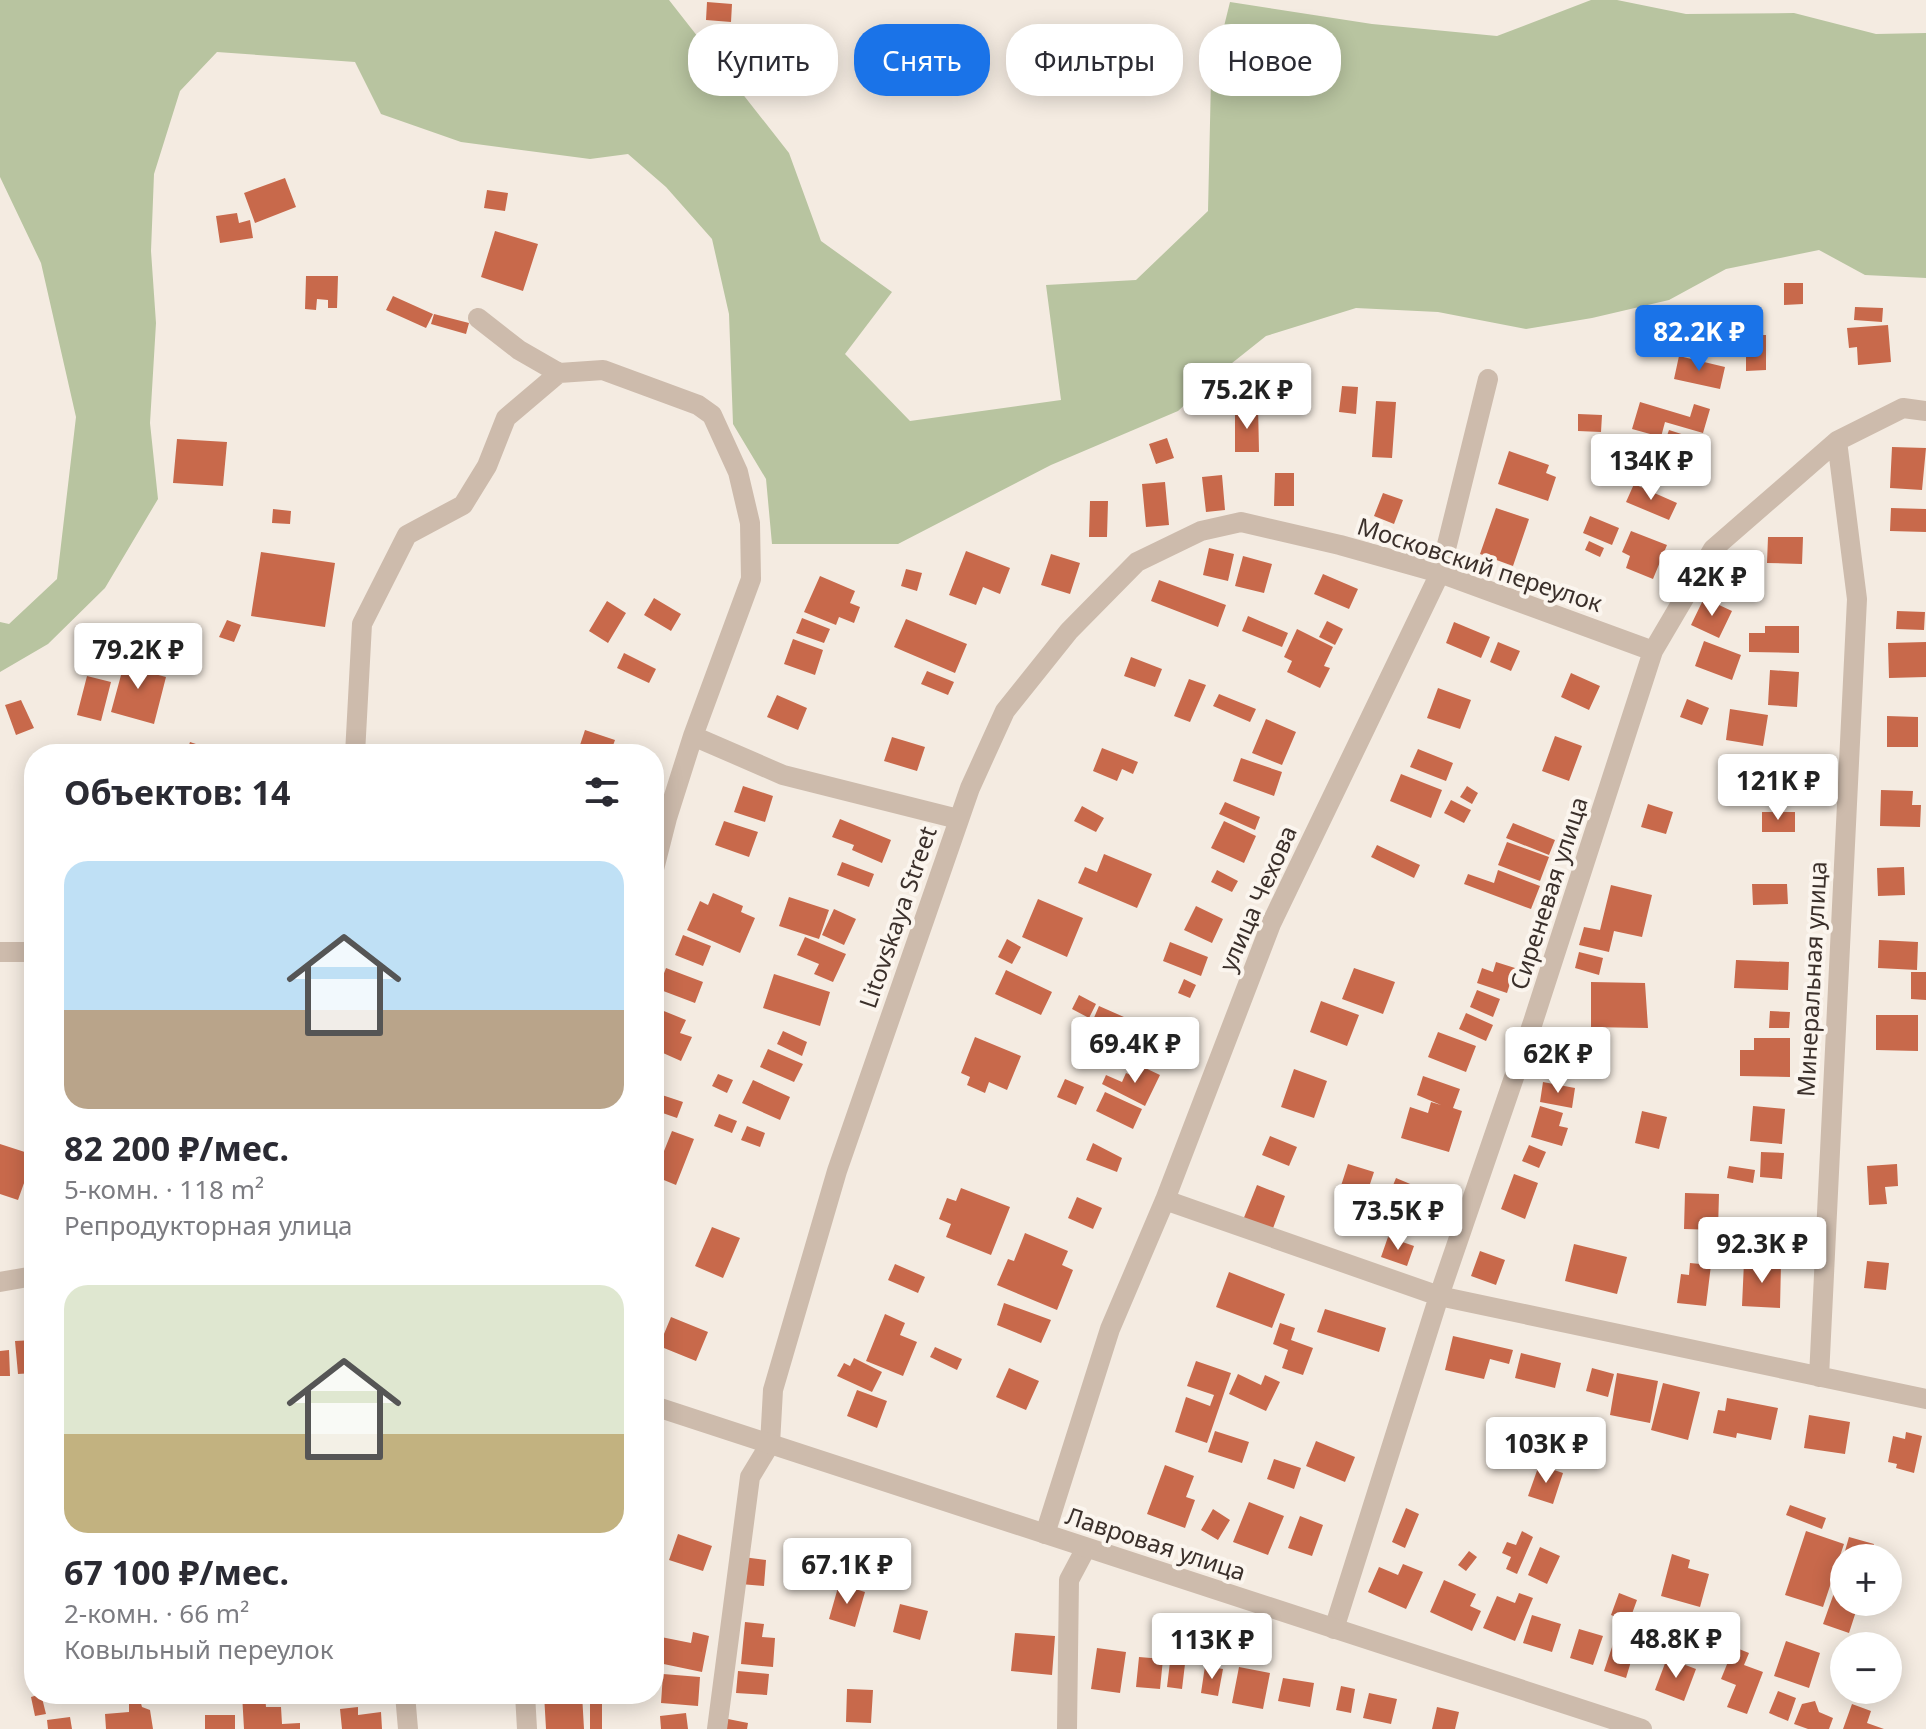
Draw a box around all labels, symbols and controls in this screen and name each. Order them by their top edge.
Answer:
chip: Купить [688,24,838,96]
chip: Снять [854,24,990,96]
chip: Фильтры [1006,24,1183,96]
chip: Новое [1199,24,1341,96]
pin: 82.2K ₽ [1625,305,1773,373]
text: 82.2K ₽ [1653,313,1745,349]
pin: 75.2K ₽ [1173,363,1321,431]
text: 75.2K ₽ [1201,371,1293,407]
pin: 134K ₽ [1586,434,1716,502]
text: 134K ₽ [1609,442,1693,478]
street label: Московский переулок [1353,509,1607,619]
pin: 42K ₽ [1656,550,1768,618]
text: 42K ₽ [1677,558,1747,594]
pin: 79.2K ₽ [64,623,212,691]
text: 79.2K ₽ [92,631,184,667]
pin: 121K ₽ [1713,754,1843,822]
text: 121K ₽ [1736,762,1820,798]
text: Объектов: 14 [64,769,290,815]
icon: filters [580,770,624,814]
street label: Сиреневая улица [1501,792,1595,994]
street label: улица Чехова [1210,820,1304,976]
street label: Litovskaya Street [850,821,944,1012]
street label: Минеральная улица [1788,860,1834,1098]
icon: home [272,913,416,1057]
pin: 69.4K ₽ [1061,1017,1209,1085]
text: 69.4K ₽ [1089,1025,1181,1061]
pin: 62K ₽ [1502,1027,1614,1095]
text: 62K ₽ [1523,1035,1593,1071]
text: 82 200 ₽/мес. [64,1125,289,1171]
text: 5-комн. · 118 m² [64,1171,264,1207]
pin: 73.5K ₽ [1324,1184,1472,1252]
text: 73.5K ₽ [1352,1192,1444,1228]
text: Репродукторная улица [64,1207,352,1243]
pin: 92.3K ₽ [1688,1217,1836,1285]
text: 92.3K ₽ [1716,1225,1808,1261]
icon: home [272,1337,416,1481]
pin: 103K ₽ [1481,1417,1611,1485]
text: 103K ₽ [1504,1425,1588,1461]
street label: Лавровая улица [1062,1498,1250,1588]
pin: 67.1K ₽ [773,1538,921,1606]
map controls [1830,1544,1902,1704]
button: + [1830,1544,1902,1616]
text: 67.1K ₽ [801,1546,893,1582]
text: 67 100 ₽/мес. [64,1549,289,1595]
text: 2-комн. · 66 m² [64,1595,249,1631]
pin: 48.8K ₽ [1602,1612,1750,1680]
pin: 113K ₽ [1147,1613,1277,1681]
text: 48.8K ₽ [1630,1620,1722,1656]
text: 113K ₽ [1170,1621,1254,1657]
text: Ковыльный переулок [64,1631,334,1667]
button: − [1830,1632,1902,1704]

